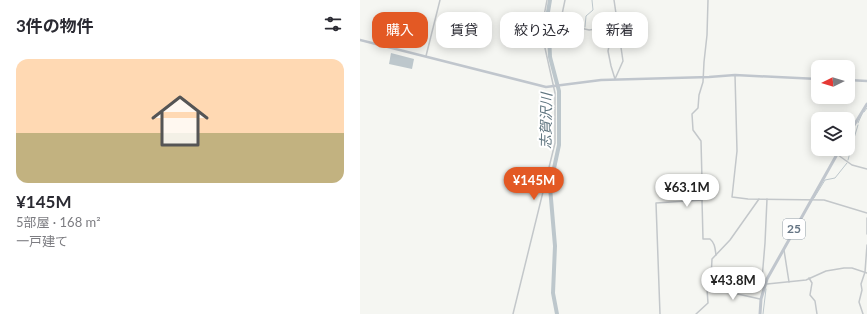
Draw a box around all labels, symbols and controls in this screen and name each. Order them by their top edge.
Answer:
chip: 購入 [372,12,428,48]
chip: 賃貸 [436,12,492,48]
chip: 絞り込み [500,12,584,48]
chip: 新着 [592,12,648,48]
icon: filters [322,13,344,35]
text: 3件の物件 [16,15,94,36]
north arrow [811,60,855,104]
map controls [811,60,855,156]
icon: home [144,85,216,157]
water label: 志賀沢川 [537,91,555,149]
button: layers [811,112,855,156]
pin: ¥145M [506,167,562,201]
text: ¥145M [513,172,555,188]
pin: ¥63.1M [654,174,720,208]
text: ¥63.1M [664,179,710,195]
text: ¥145M [16,191,72,212]
text: 5部屋 · 168 m² [16,214,101,230]
road number: 25 [783,219,805,239]
text: 一戸建て [16,233,68,249]
pin: ¥43.8M [700,267,766,301]
text: ¥43.8M [710,272,756,288]

